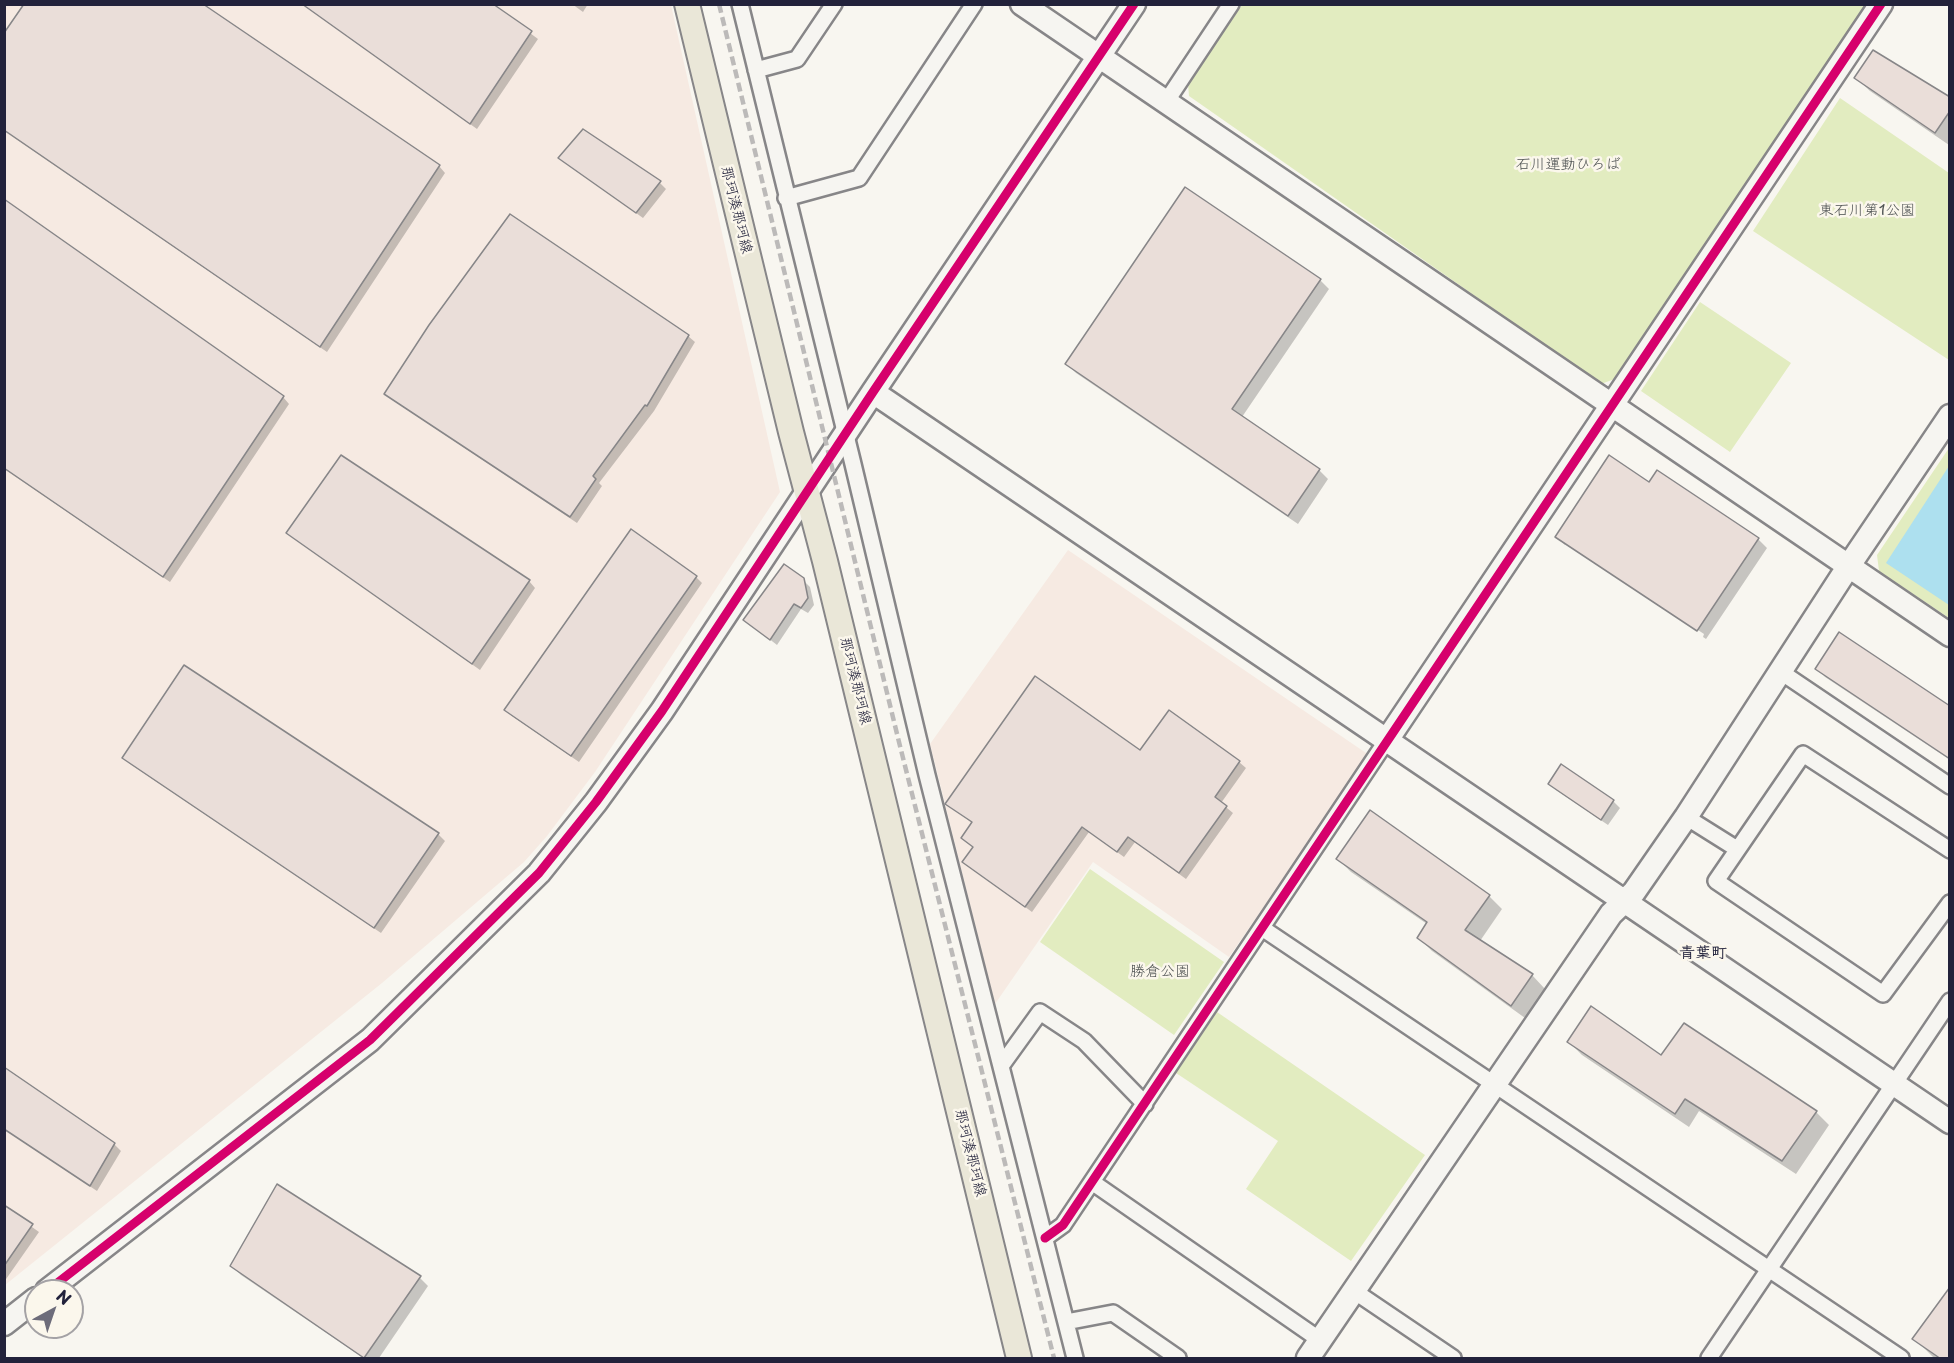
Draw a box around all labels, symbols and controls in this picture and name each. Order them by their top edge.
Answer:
park label: 石川運動ひろば [1516,156,1620,174]
street label: 那珂湊那珂線 [716,164,756,256]
park label: 東石川第1公園 [1819,202,1915,220]
street label: 那珂湊那珂線 [835,635,875,727]
district label: 青葉町 [1679,944,1727,964]
park label: 勝倉公園 [1130,963,1190,981]
street label: 那珂湊那珂線 [950,1107,990,1199]
north arrow [24,1279,84,1339]
text: N [52,1283,77,1310]

